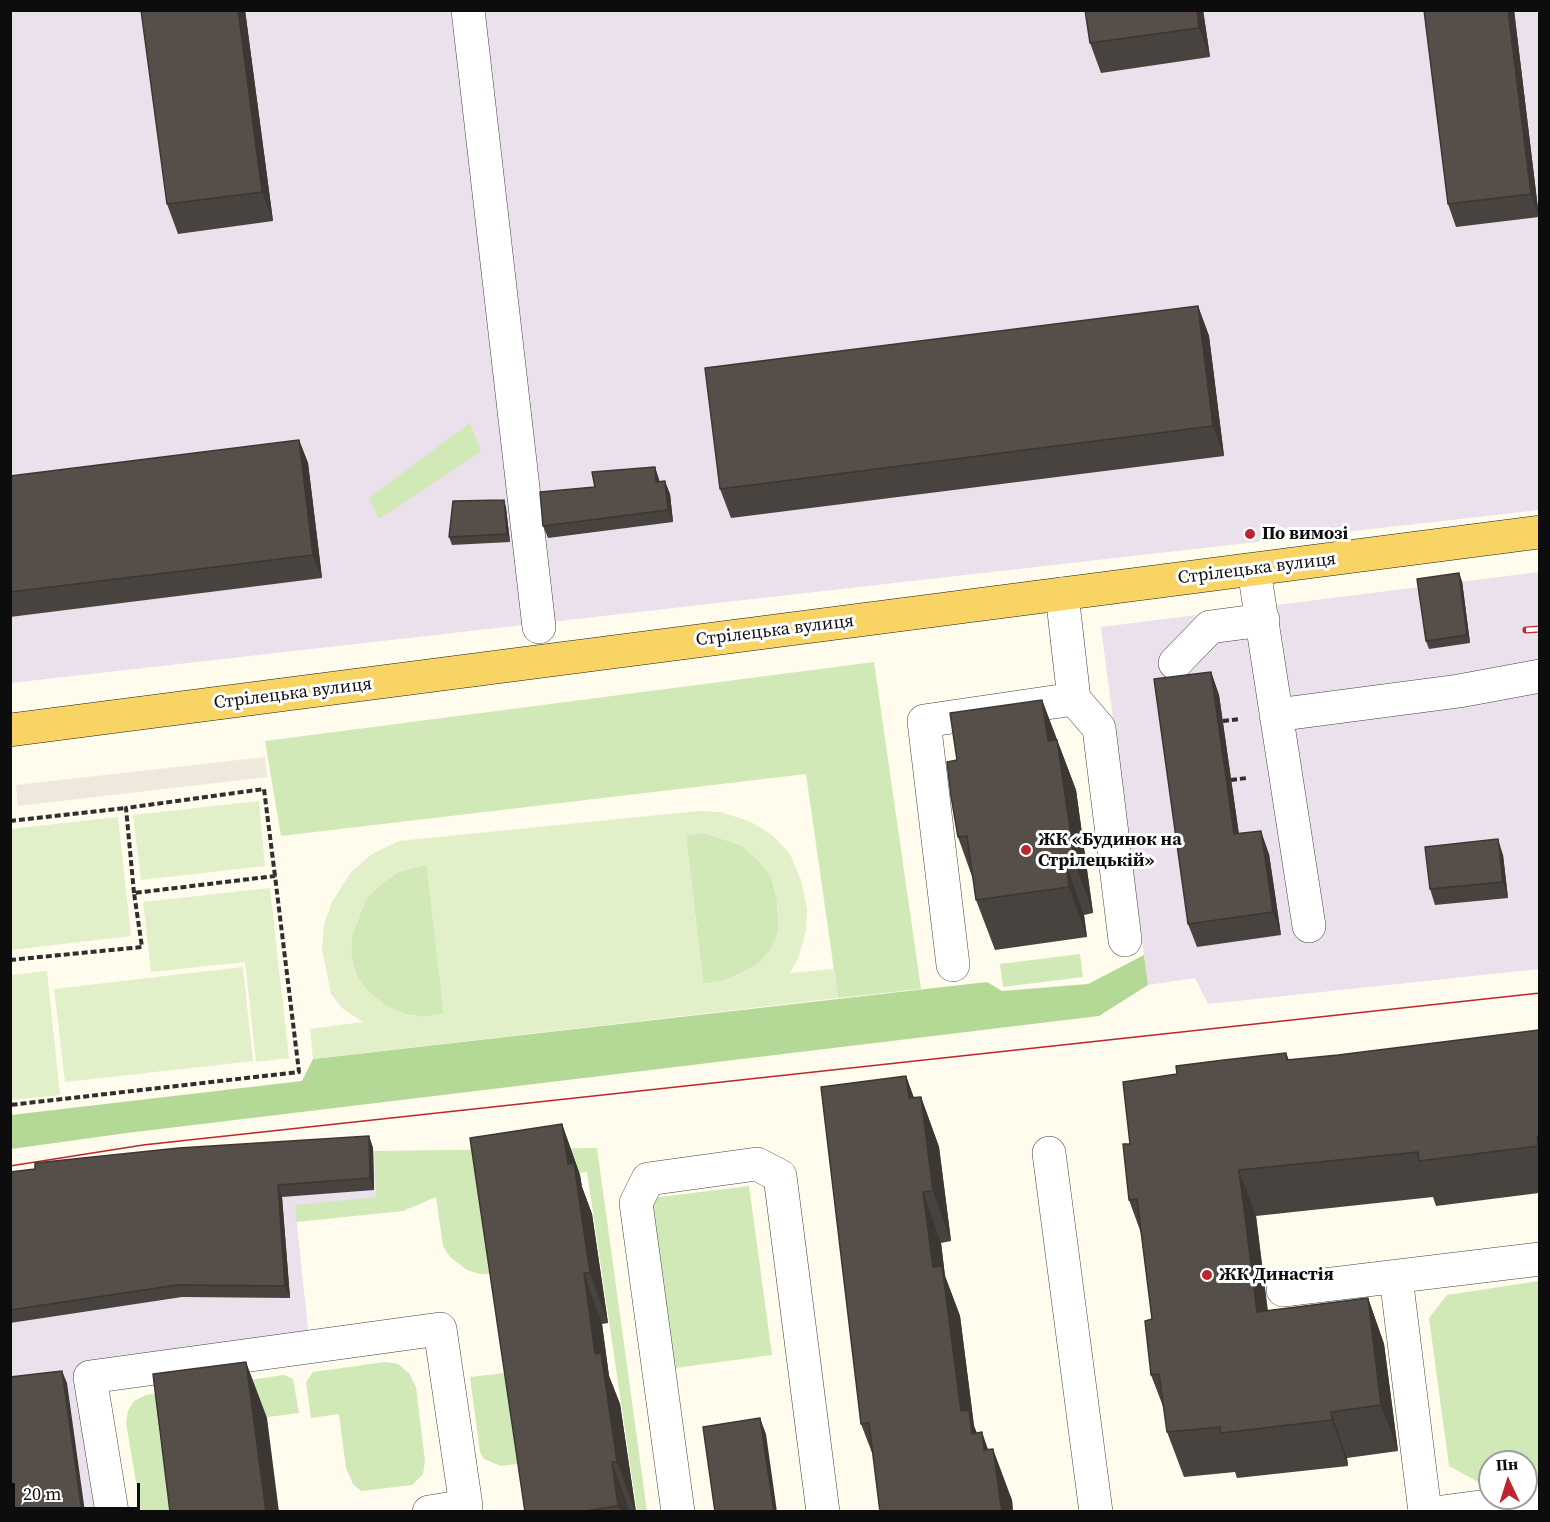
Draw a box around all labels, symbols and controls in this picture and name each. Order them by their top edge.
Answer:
place label: По вимозі [1262,523,1348,545]
marker: По вимозі [1243,527,1257,541]
street label: Стрілецька вулиця [1177,549,1337,589]
street label: Стрілецька вулиця [695,611,855,651]
street label: Стрілецька вулиця [213,674,373,714]
place label: ЖК «Будинок на Стрілецькій» [1038,829,1182,872]
marker: ЖК «Будинок на Стрілецькій» [1019,843,1033,857]
place label: ЖК Династія [1219,1264,1334,1286]
marker: ЖК Династія [1200,1268,1214,1282]
north arrow [1478,1450,1538,1510]
text: Пн [1495,1452,1519,1476]
scale bar [15,1471,142,1509]
text: 20 m [23,1481,61,1506]

